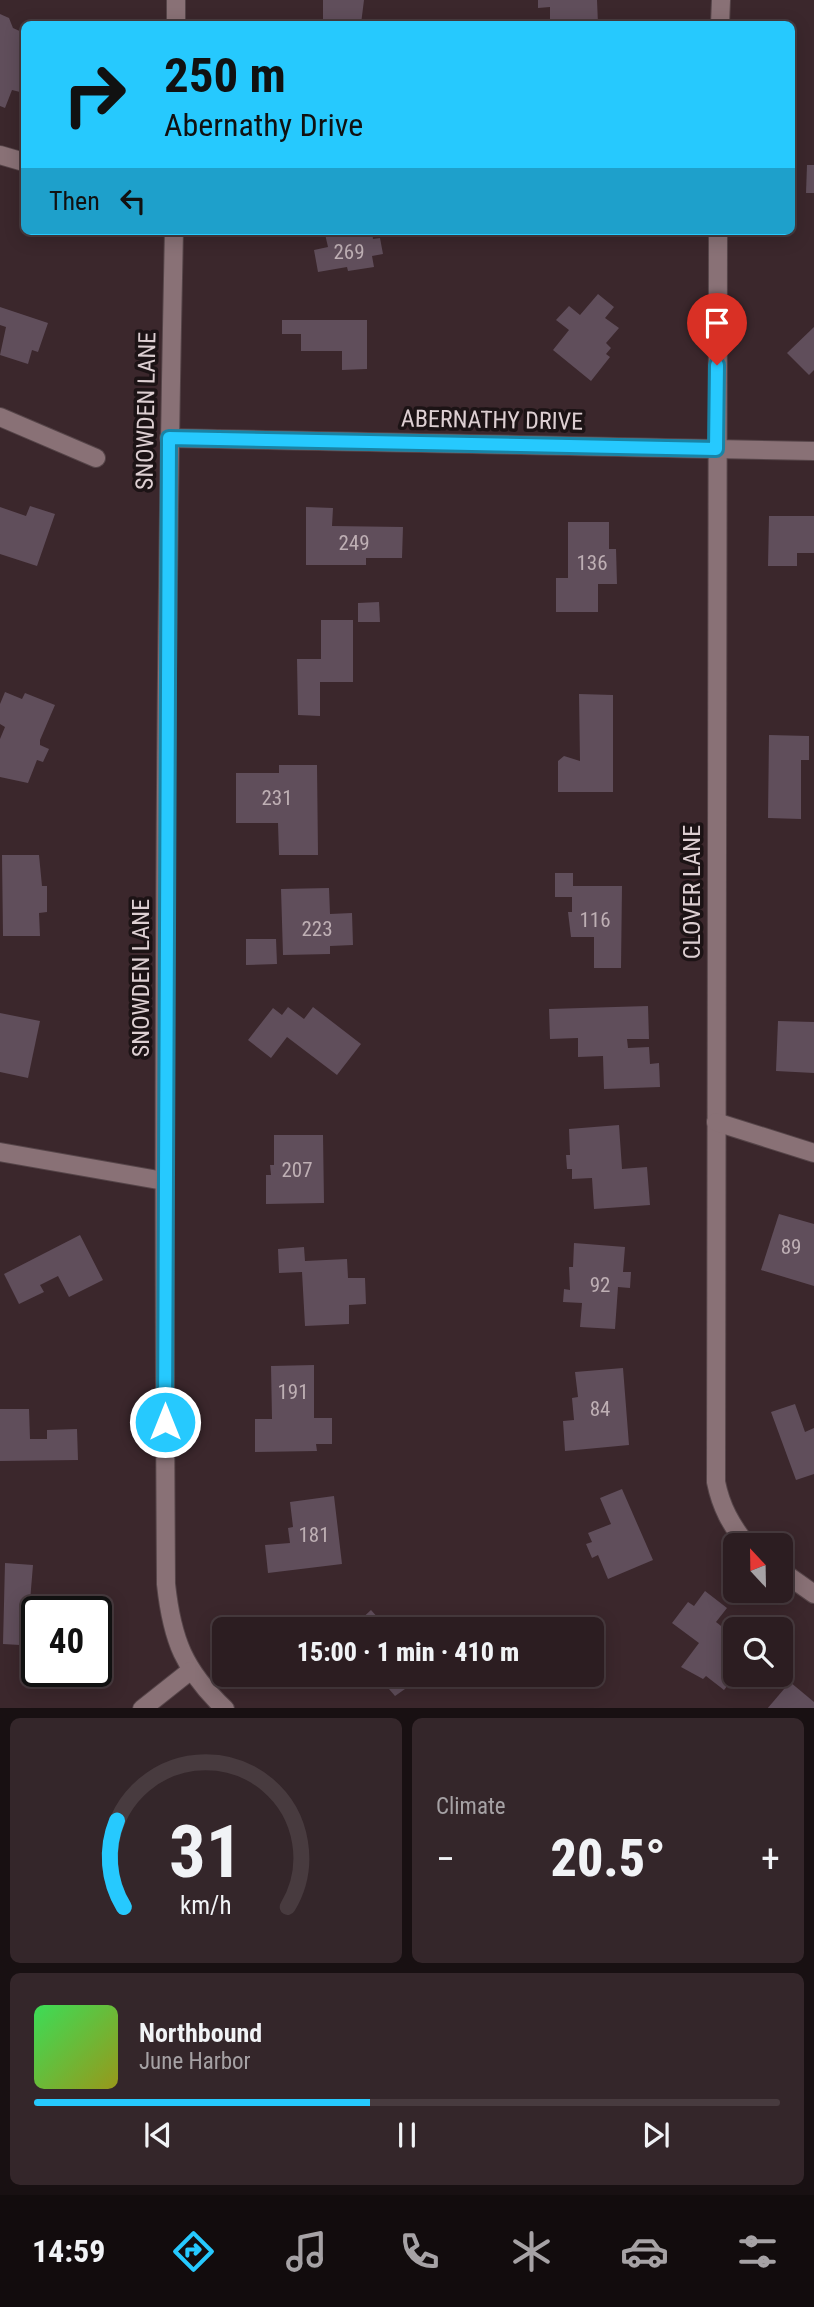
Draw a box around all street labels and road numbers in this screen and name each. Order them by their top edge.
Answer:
street label: SNOWDEN LANE [131,332,161,490]
street label: ABERNATHY DRIVE [401,404,583,436]
street label: CLOVER LANE [678,825,706,959]
street label: SNOWDEN LANE [127,899,155,1057]

